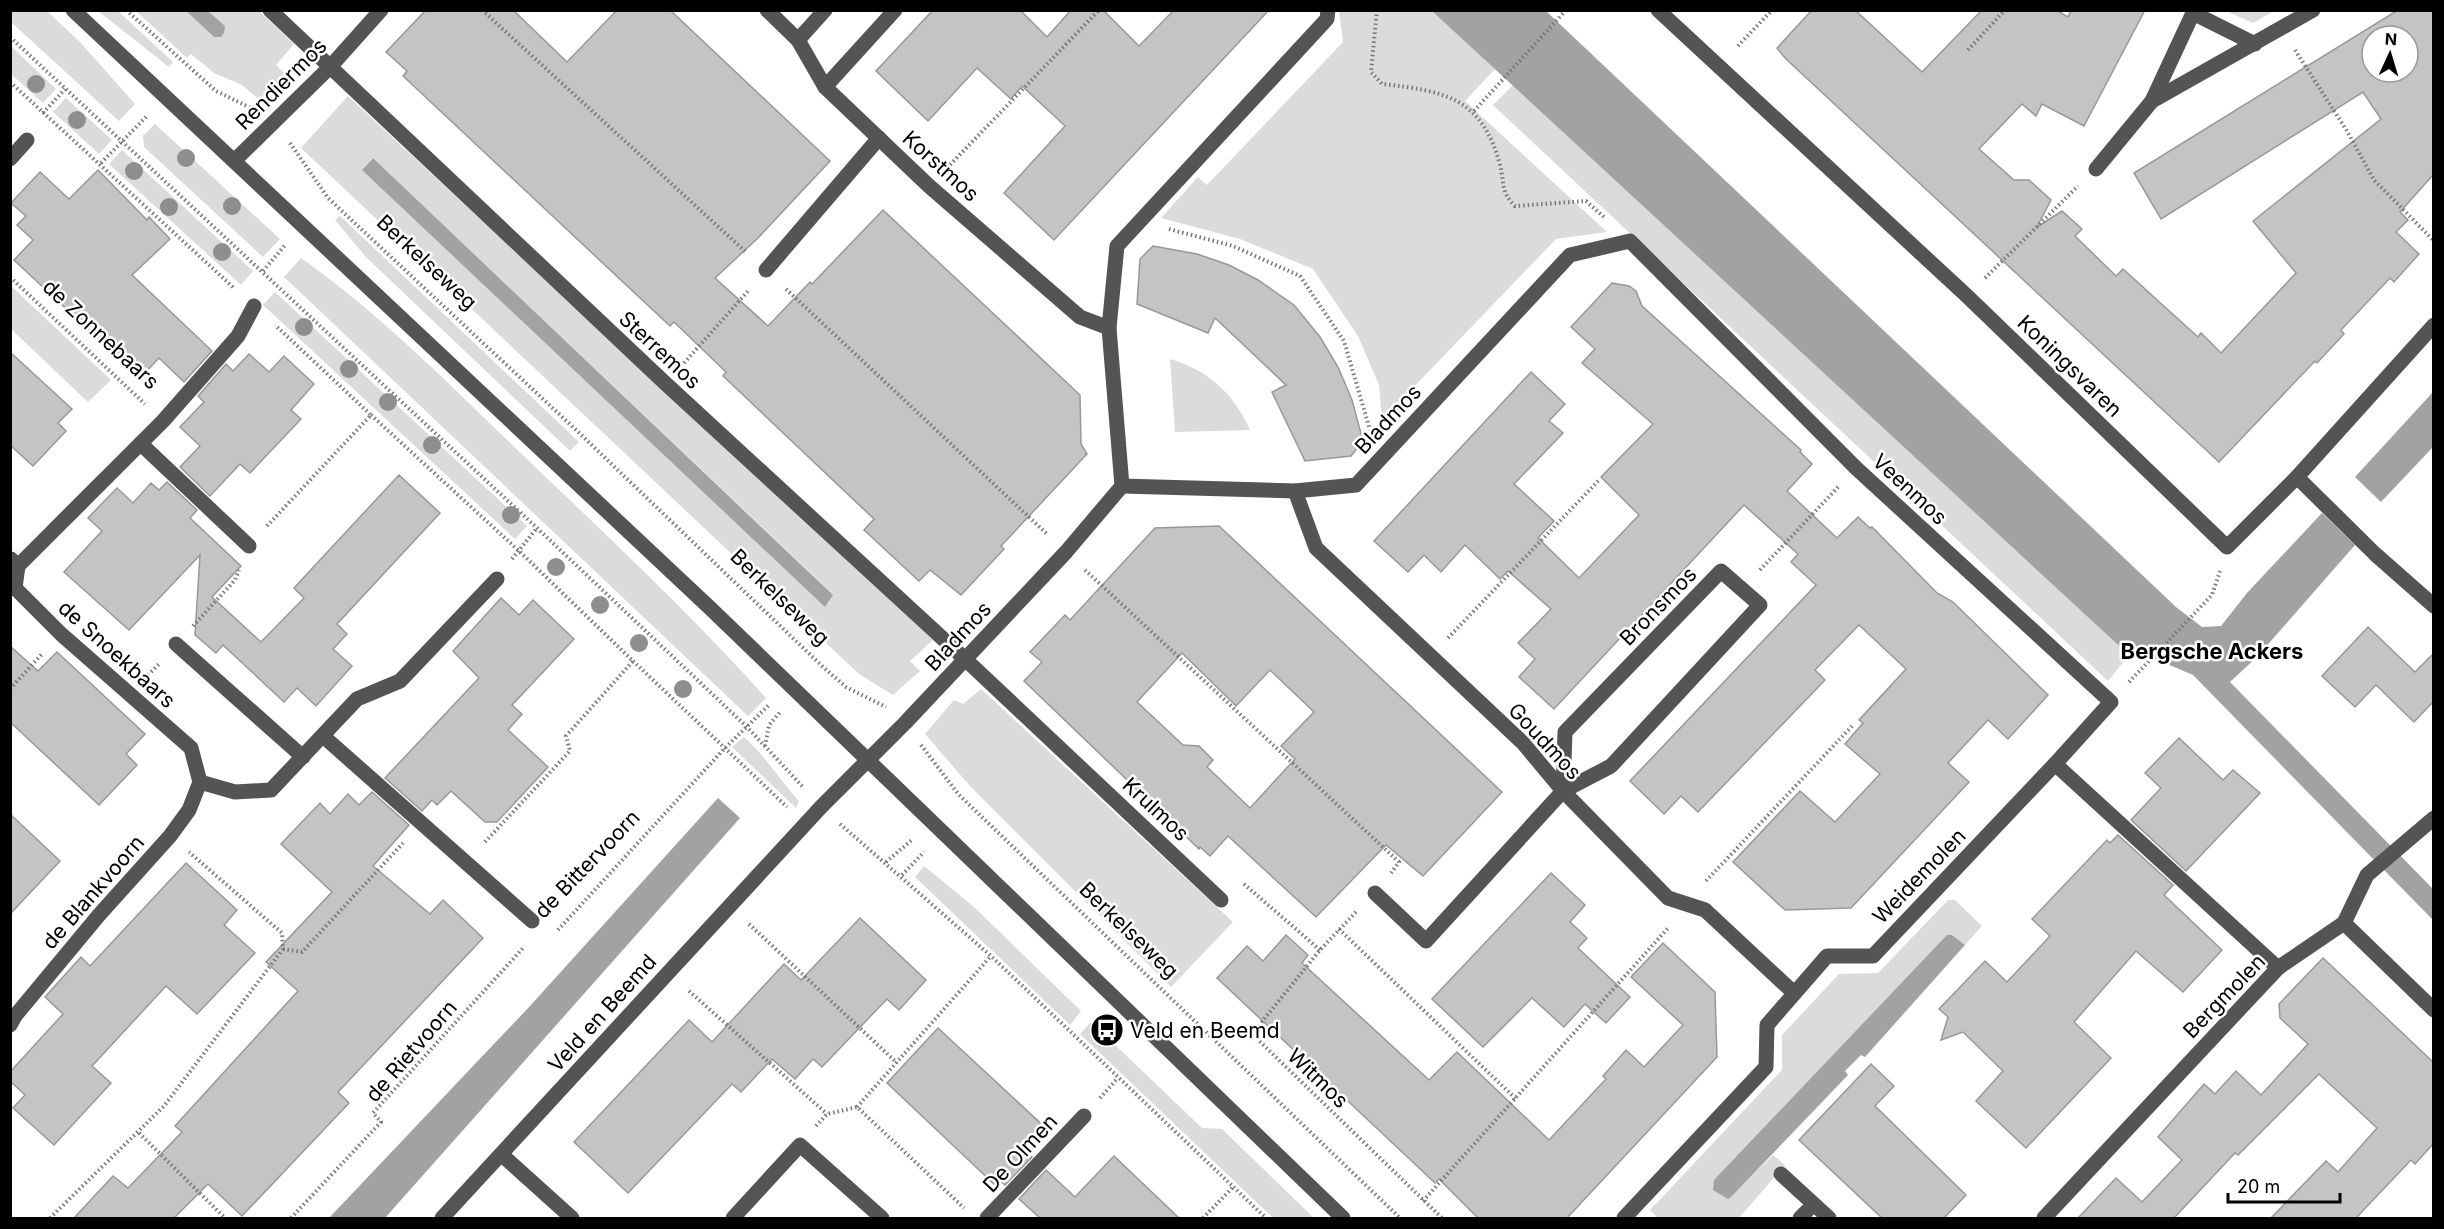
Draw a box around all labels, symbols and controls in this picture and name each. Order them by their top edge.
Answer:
north arrow [2360,24,2420,84]
text: N [2384,29,2398,49]
street label: Rendiermos [230,33,332,135]
street label: Korstmos [898,125,984,207]
street label: Berkelseweg [372,209,482,315]
street label: de Zonnebaars [38,274,164,394]
street label: Sterremos [614,306,706,394]
street label: Koningsvaren [2013,310,2127,422]
street label: Bladmos [1350,379,1426,459]
street label: Veenmos [1868,448,1952,530]
street label: Berkelseweg [725,544,835,650]
street label: Bronsmos [1614,562,1702,650]
street label: de Snoekbaars [53,595,181,713]
street label: Bladmos [920,596,996,676]
district label: Bergsche Ackers [2121,638,2303,664]
street label: Goudmos [1503,698,1587,784]
street label: Krulmos [1118,772,1194,846]
street label: de Bittervoorn [529,805,645,923]
street label: Weidemolen [1867,823,1971,929]
street label: de Blankvoorn [37,830,149,954]
street label: Berkelseweg [1074,877,1184,983]
street label: Veld en Beemd [543,949,661,1077]
street label: Bergmolen [2178,949,2270,1043]
street label: de Rietvoorn [360,995,462,1107]
bus stop icon: Veld en Beemd [1089,1012,1125,1048]
place label: Veld en Beemd [1130,1018,1280,1043]
street label: Witmos [1282,1043,1354,1113]
street label: De Olmen [978,1109,1062,1197]
scale bar [2228,1166,2340,1204]
text: 20 m [2237,1176,2280,1197]

